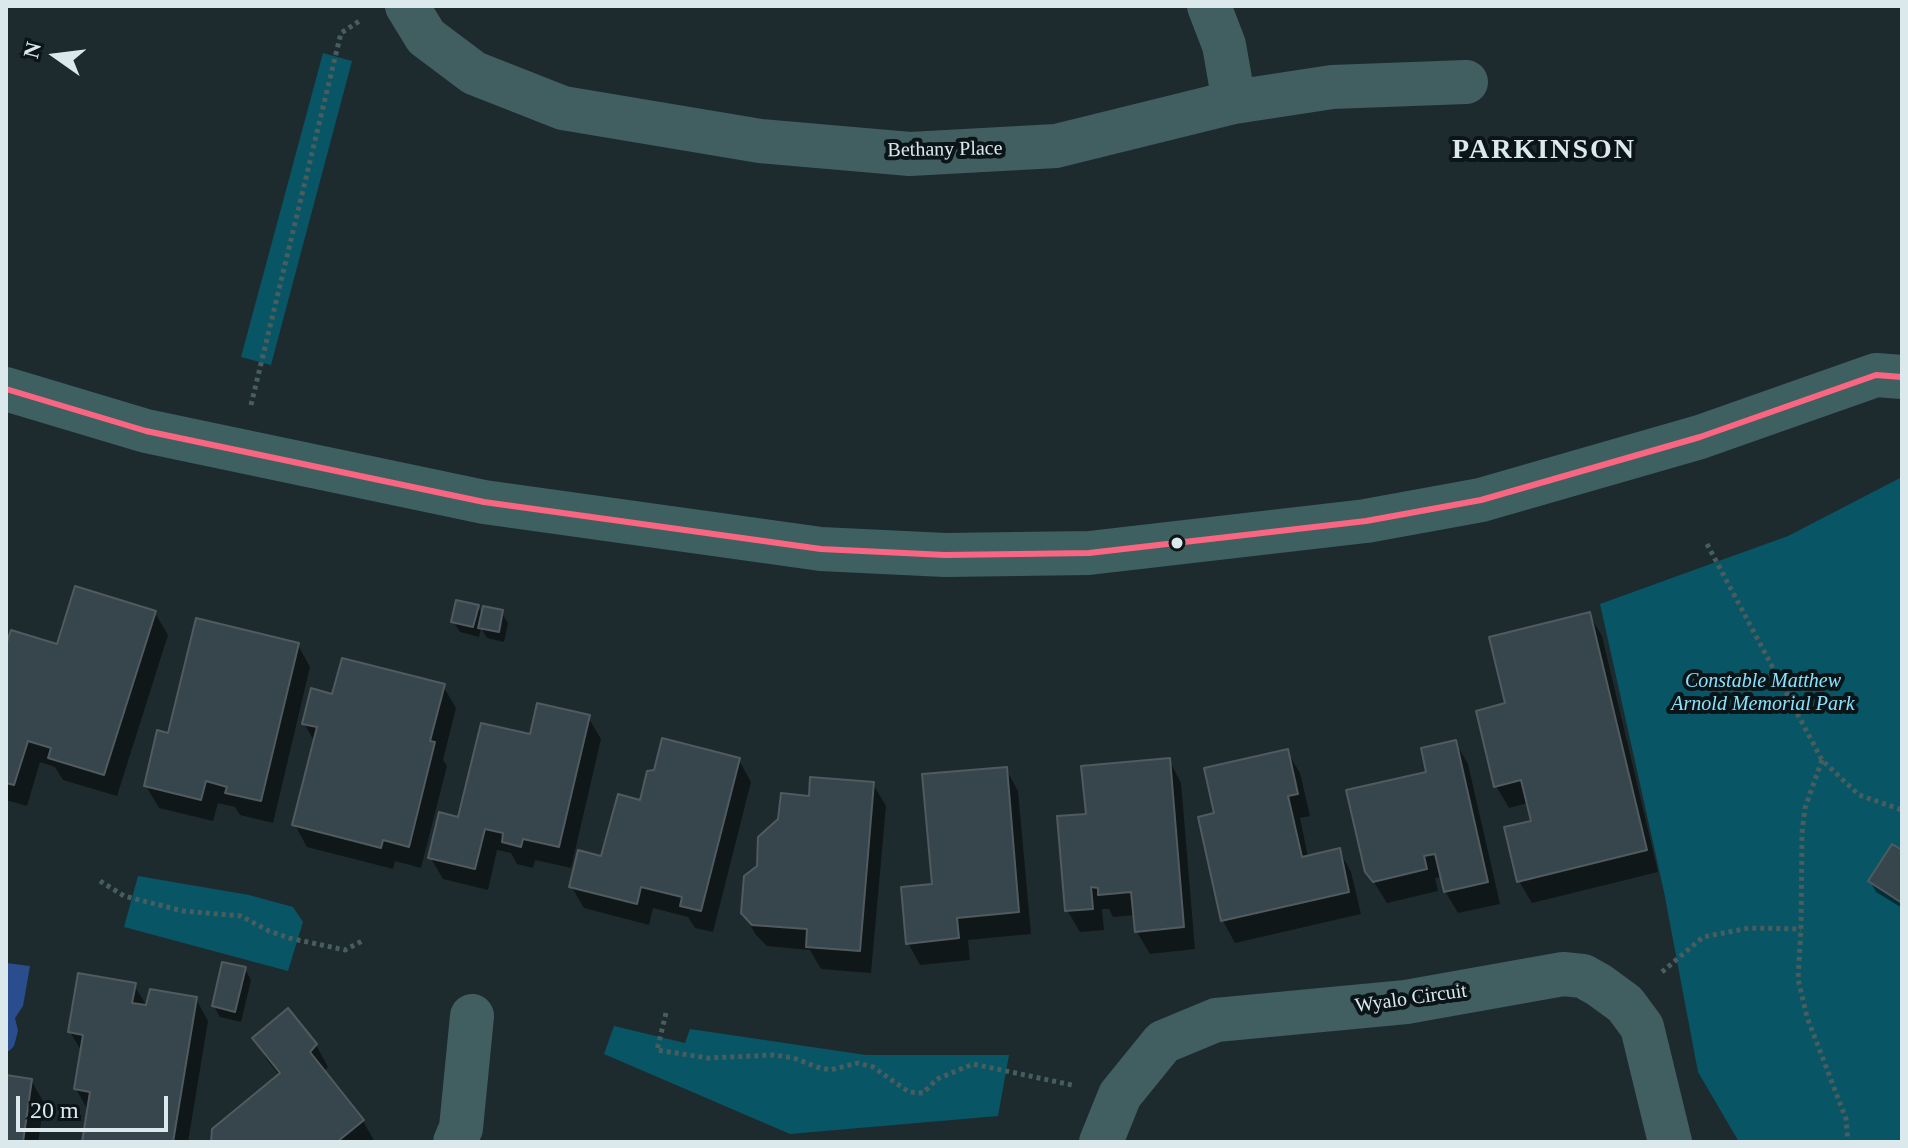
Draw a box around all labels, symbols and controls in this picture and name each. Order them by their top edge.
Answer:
north arrow [16,16,96,96]
text: N [18,39,46,61]
district label: PARKINSON [1452,134,1636,168]
street label: Bethany Place [887,137,1003,163]
unlabelled marker [1169,535,1185,551]
park label: Constable Matthew Arnold Memorial Park [1671,670,1855,717]
street label: Wyalo Circuit [1354,979,1468,1019]
scale bar [20,1080,172,1130]
text: 20 m [30,1097,79,1123]

